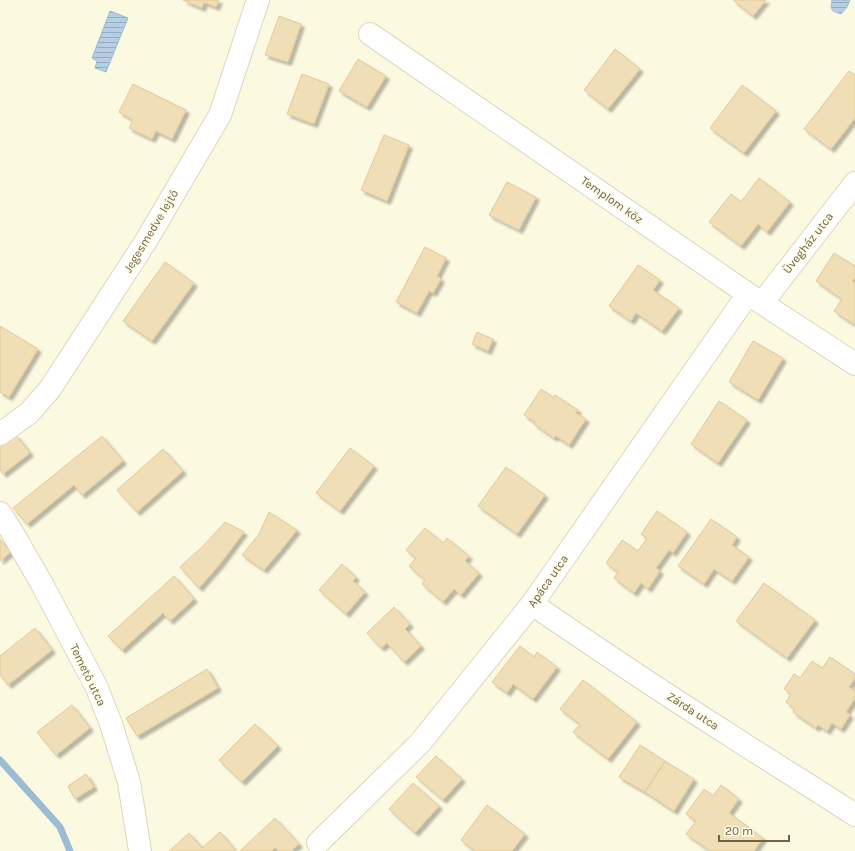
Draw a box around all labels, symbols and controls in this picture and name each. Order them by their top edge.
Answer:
street label: Templom köz [578,173,646,227]
street label: Jegesmedve lejtő [121,187,181,275]
street label: Üvegház utca [780,210,836,276]
street label: Apáca utca [525,552,571,610]
street label: Temető utca [67,642,109,708]
street label: Zárda utca [664,689,722,733]
scale bar [719,817,789,843]
text: 20 m [725,824,753,838]

